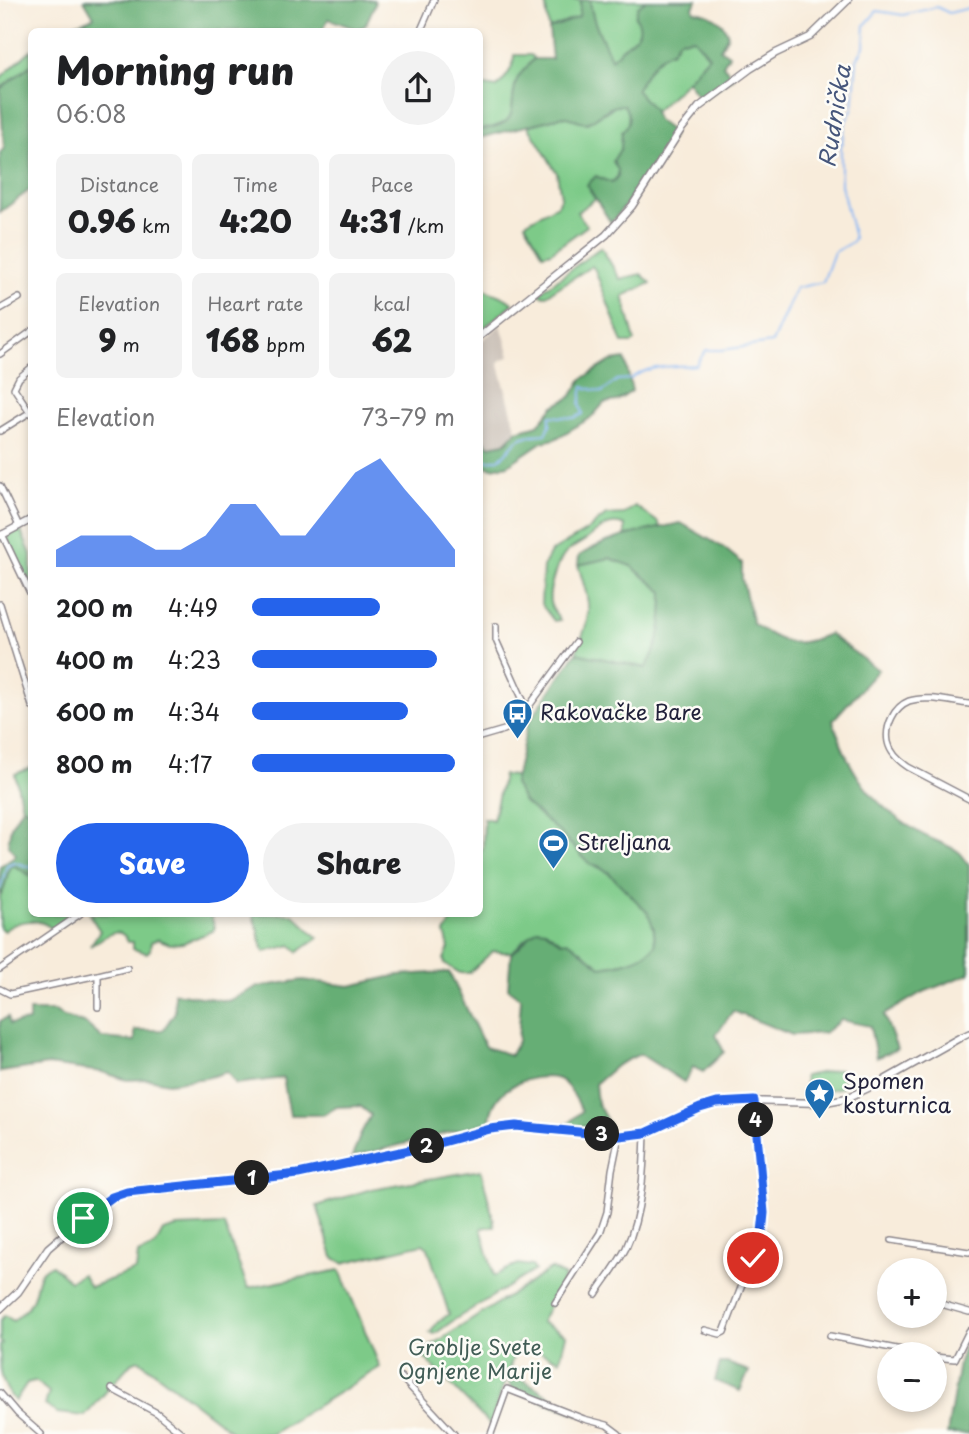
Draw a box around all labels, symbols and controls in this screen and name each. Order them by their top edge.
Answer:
text: Morning run [56,41,294,98]
button: share [381,51,455,125]
water label: Rudnička [808,61,859,169]
text: 06:08 [56,96,127,131]
text: Distance [79,170,159,198]
text: Time [233,170,278,198]
text: Pace [370,170,413,198]
text: 0.96 [68,198,136,243]
text: 4:20 [219,198,292,243]
text: 4:31 [339,198,402,243]
text: km [136,211,171,239]
text: /km [402,211,444,239]
text: Elevation [78,289,160,317]
text: Heart rate [208,289,303,317]
text: kcal [373,289,411,317]
text: 9 [98,317,116,362]
text: 168 [205,317,260,362]
text: 62 [372,317,412,362]
text: m [116,330,140,358]
text: bpm [260,330,306,358]
text: Elevation [56,399,155,434]
text: 73–79 m [361,399,455,434]
text: 200 m [56,590,133,625]
text: 4:49 [168,590,218,625]
text: 400 m [56,642,134,677]
text: 4:23 [168,642,221,677]
text: 600 m [56,694,134,729]
text: 4:34 [168,694,220,729]
place label: Rakovačke Bare [540,695,702,727]
bus stop icon: Rakovačke Bare [500,696,534,740]
text: 800 m [56,746,133,781]
text: 4:17 [168,746,212,781]
button: Save [56,823,249,903]
button: Share [263,823,455,903]
place label: Streljana [577,825,671,857]
sports icon: Streljana [537,826,571,870]
place label: Spomen kosturnica [843,1064,952,1120]
place icon: Spomen kosturnica [803,1077,837,1121]
pin: 4 [738,1102,774,1138]
text: 4 [749,1105,762,1133]
pin: 3 [584,1116,620,1152]
text: 3 [595,1119,608,1147]
pin: 2 [410,1128,444,1164]
text: 2 [420,1131,433,1159]
pin: 1 [234,1160,270,1196]
text: 1 [247,1163,256,1191]
pin [53,1188,113,1248]
icon: arrive [64,1199,102,1237]
pin [723,1228,783,1288]
icon: check [734,1239,772,1277]
map controls [877,1258,947,1412]
button: + [877,1258,947,1328]
park label: Groblje Svete Ognjene Marije [398,1330,552,1386]
button: − [877,1342,947,1412]

